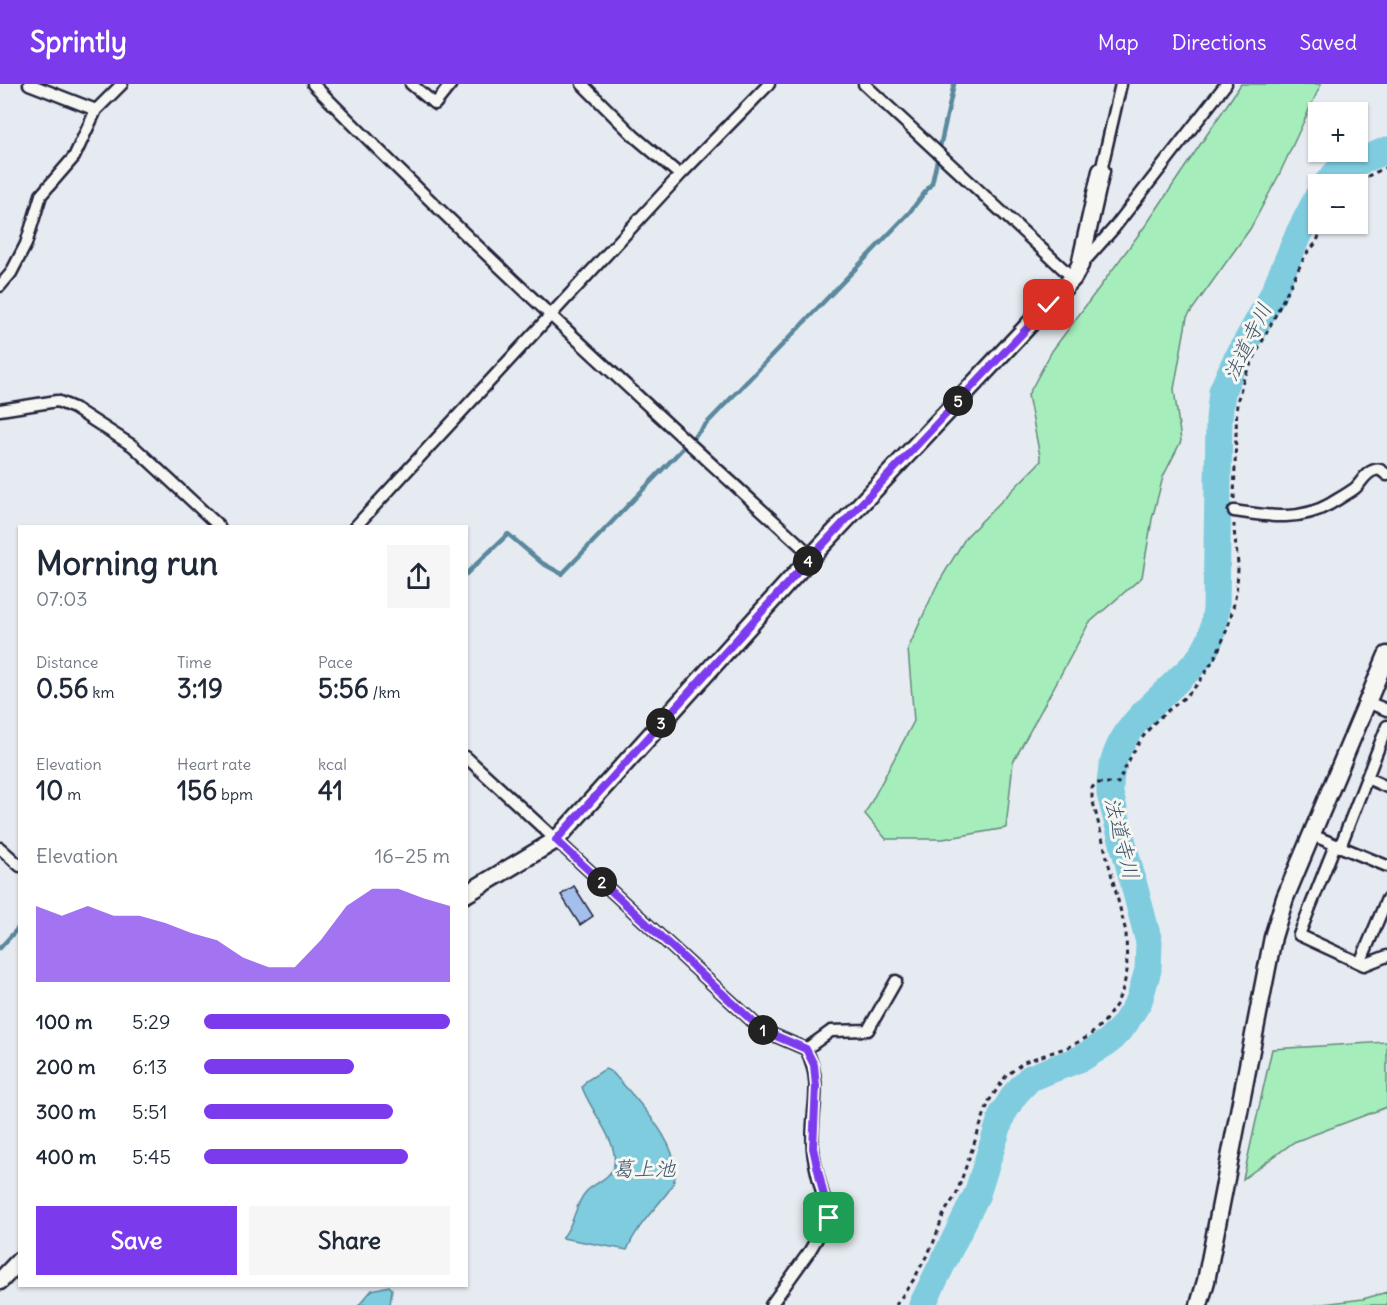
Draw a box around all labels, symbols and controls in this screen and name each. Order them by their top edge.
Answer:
text: Sprintly [30,24,127,60]
text: Map [1098,29,1139,56]
text: Directions [1172,29,1266,56]
text: Saved [1299,29,1357,56]
map controls [1308,102,1368,234]
button: + [1308,102,1368,162]
button: − [1308,174,1368,234]
pin [1023,279,1074,330]
icon: check [1032,288,1065,321]
water label: 法道寺川 [1216,298,1278,386]
pin: 5 [943,386,973,416]
text: 5 [953,391,963,411]
text: Morning run [36,542,218,584]
button: share [387,545,450,608]
pin: 4 [793,546,823,576]
text: 4 [803,551,813,571]
text: 07:03 [36,586,88,611]
text: Distance [36,652,98,672]
text: Time [177,652,212,672]
text: Pace [318,652,353,672]
text: 0.56 [36,672,88,705]
text: 3:19 [177,672,223,705]
text: 5:56 [318,672,369,705]
text: km [88,682,114,702]
text: /km [369,682,401,702]
pin: 3 [646,708,676,738]
text: 3 [656,713,666,733]
text: Elevation [36,754,102,774]
text: Heart rate [177,754,251,774]
text: kcal [318,754,347,774]
text: 10 [36,774,63,807]
text: 156 [177,774,217,807]
text: 41 [318,774,343,807]
text: m [63,784,81,804]
text: bpm [217,784,253,804]
water label: 法道寺川 [1099,794,1145,882]
text: Elevation [36,843,118,868]
text: 16–25 m [374,843,450,868]
pin: 2 [587,867,617,897]
text: 2 [598,872,606,892]
text: 100 m [36,1009,93,1034]
text: 5:29 [132,1009,170,1034]
pin: 1 [748,1015,778,1045]
text: 1 [760,1020,766,1040]
text: 200 m [36,1054,96,1079]
text: 6:13 [132,1054,167,1079]
text: 300 m [36,1099,96,1124]
text: 5:51 [132,1099,167,1124]
text: 400 m [36,1144,96,1169]
text: 5:45 [132,1144,171,1169]
water label: 葛上池 [613,1155,676,1182]
pin [803,1192,854,1243]
icon: arrive [812,1201,845,1234]
button: Save [36,1206,237,1275]
button: Share [249,1206,450,1275]

